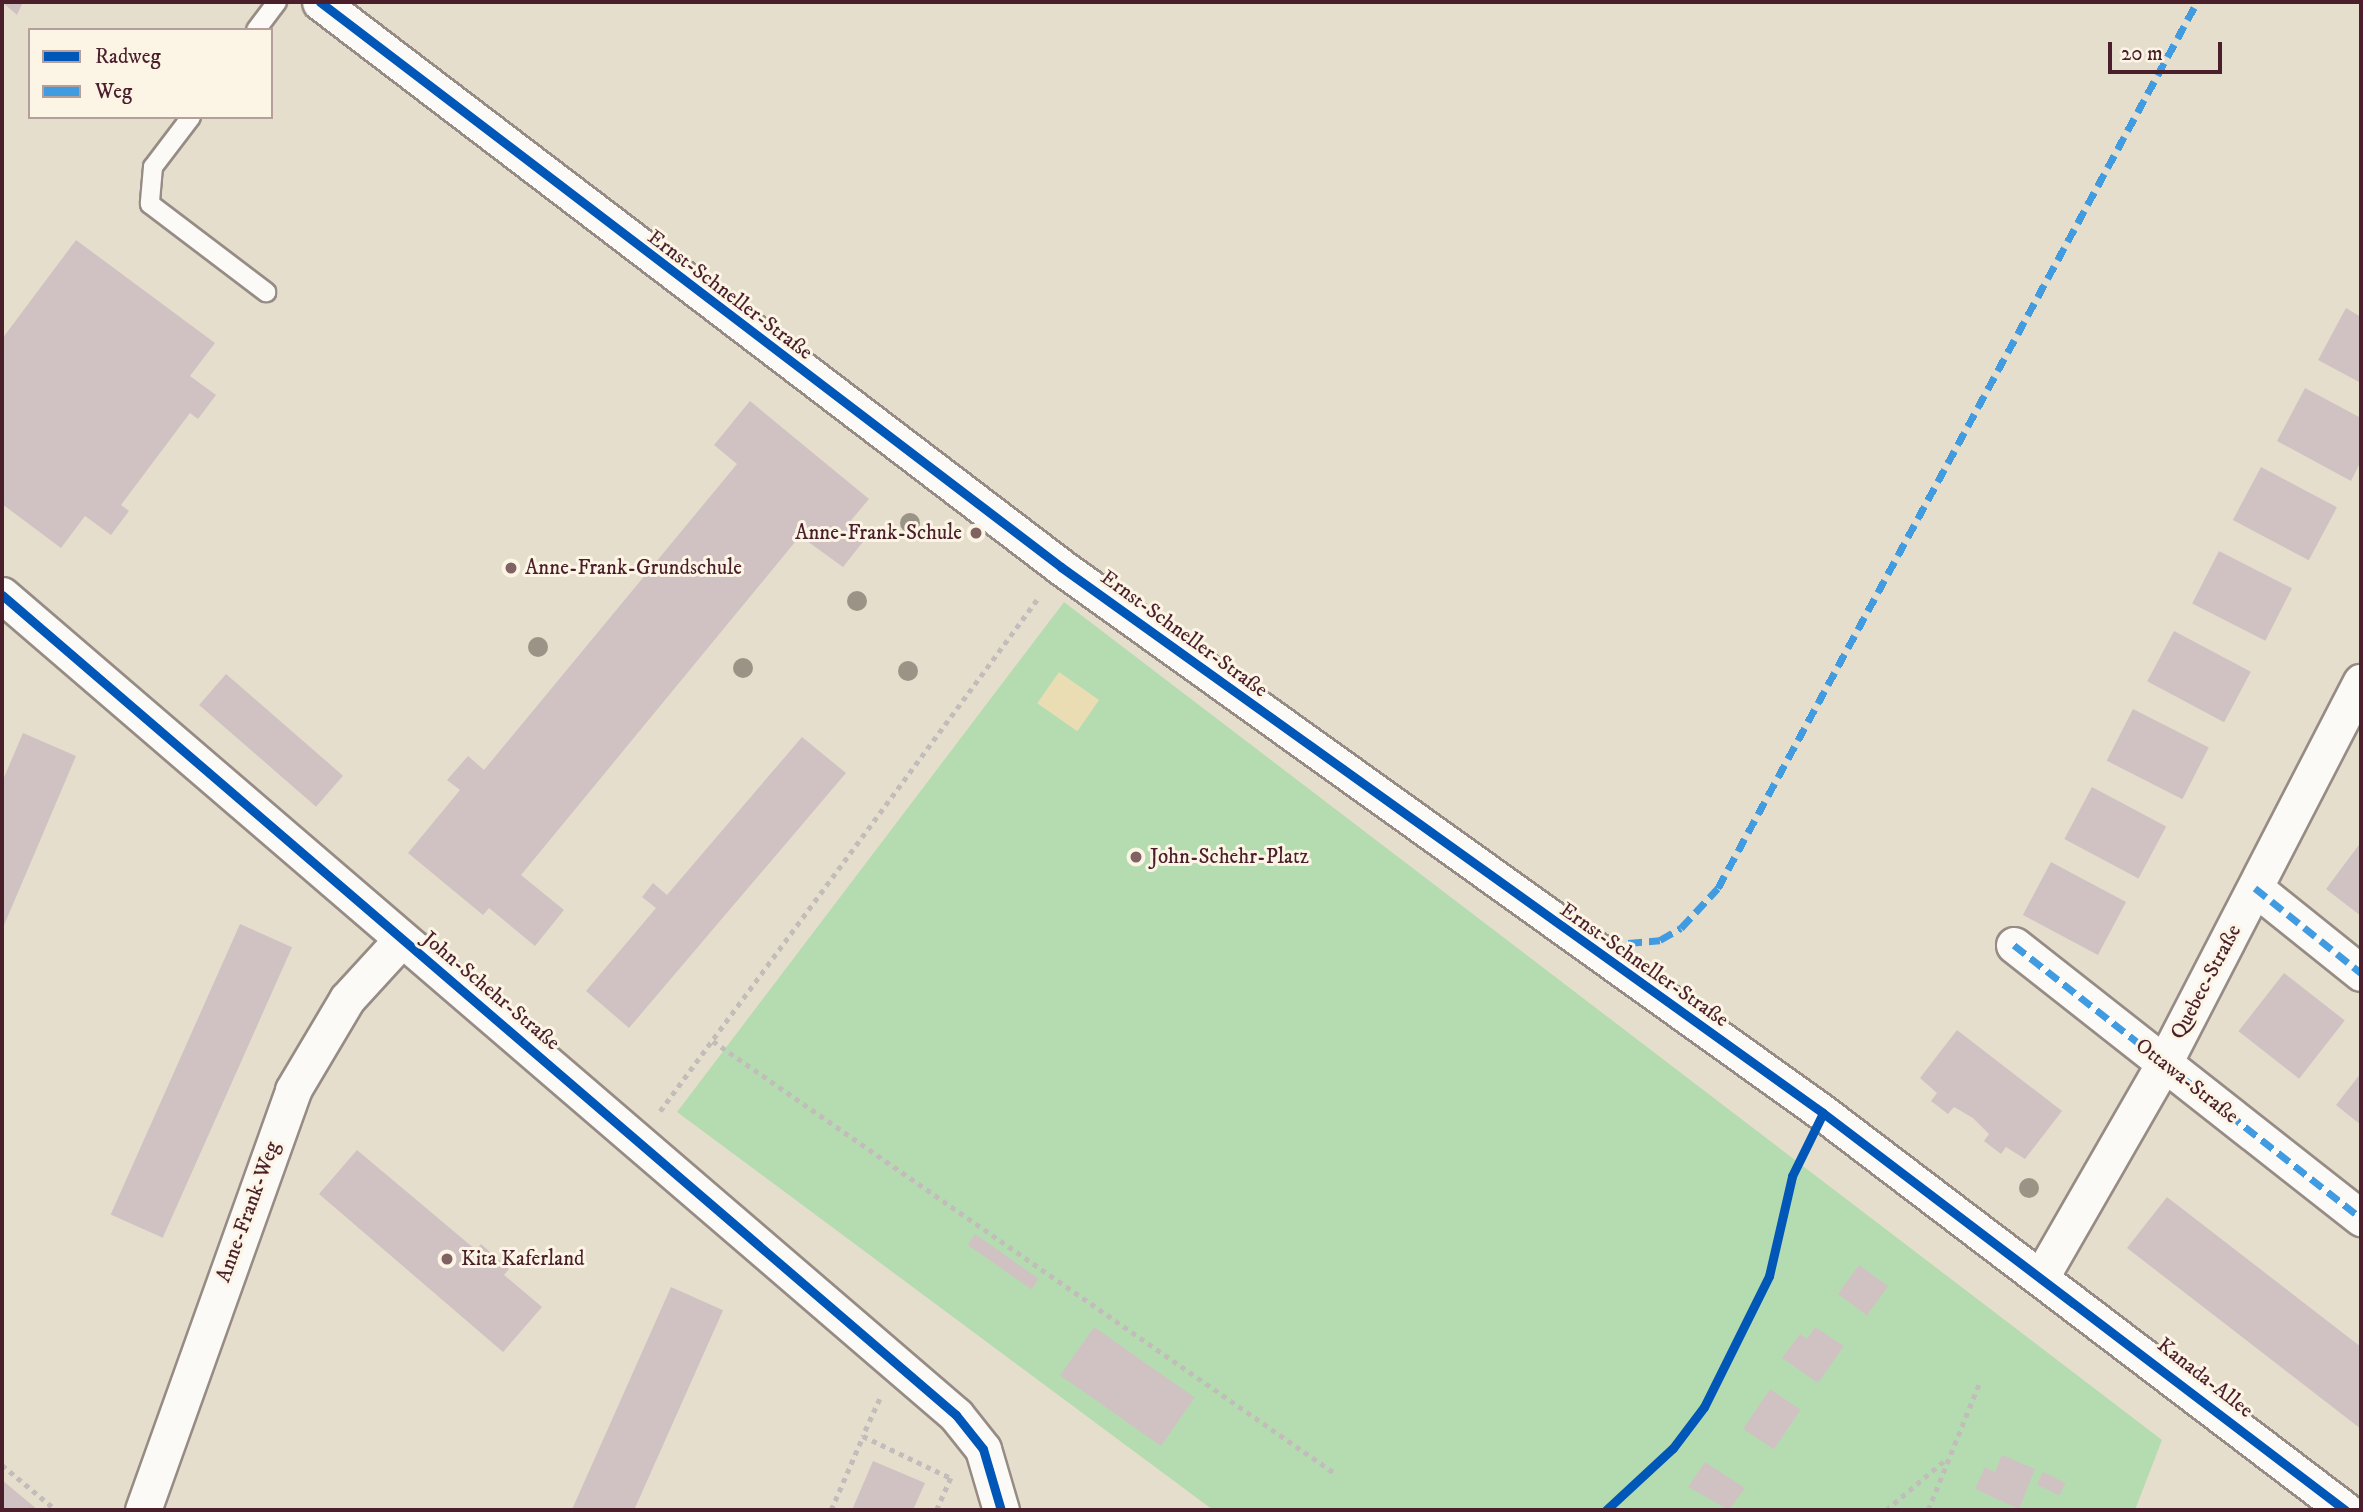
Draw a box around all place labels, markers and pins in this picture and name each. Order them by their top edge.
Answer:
place label: Anne-Frank-Schule [795,520,962,546]
marker: Anne-Frank-Schule [968,525,984,541]
place label: Anne-Frank-Grundschule [525,555,742,581]
marker: Anne-Frank-Grundschule [503,560,519,576]
place label: John-Schehr-Platz [1150,844,1309,870]
marker: John-Schehr-Platz [1128,849,1144,865]
place label: Kita Kaferland [461,1246,585,1272]
marker: Kita Kaferland [439,1251,455,1267]

